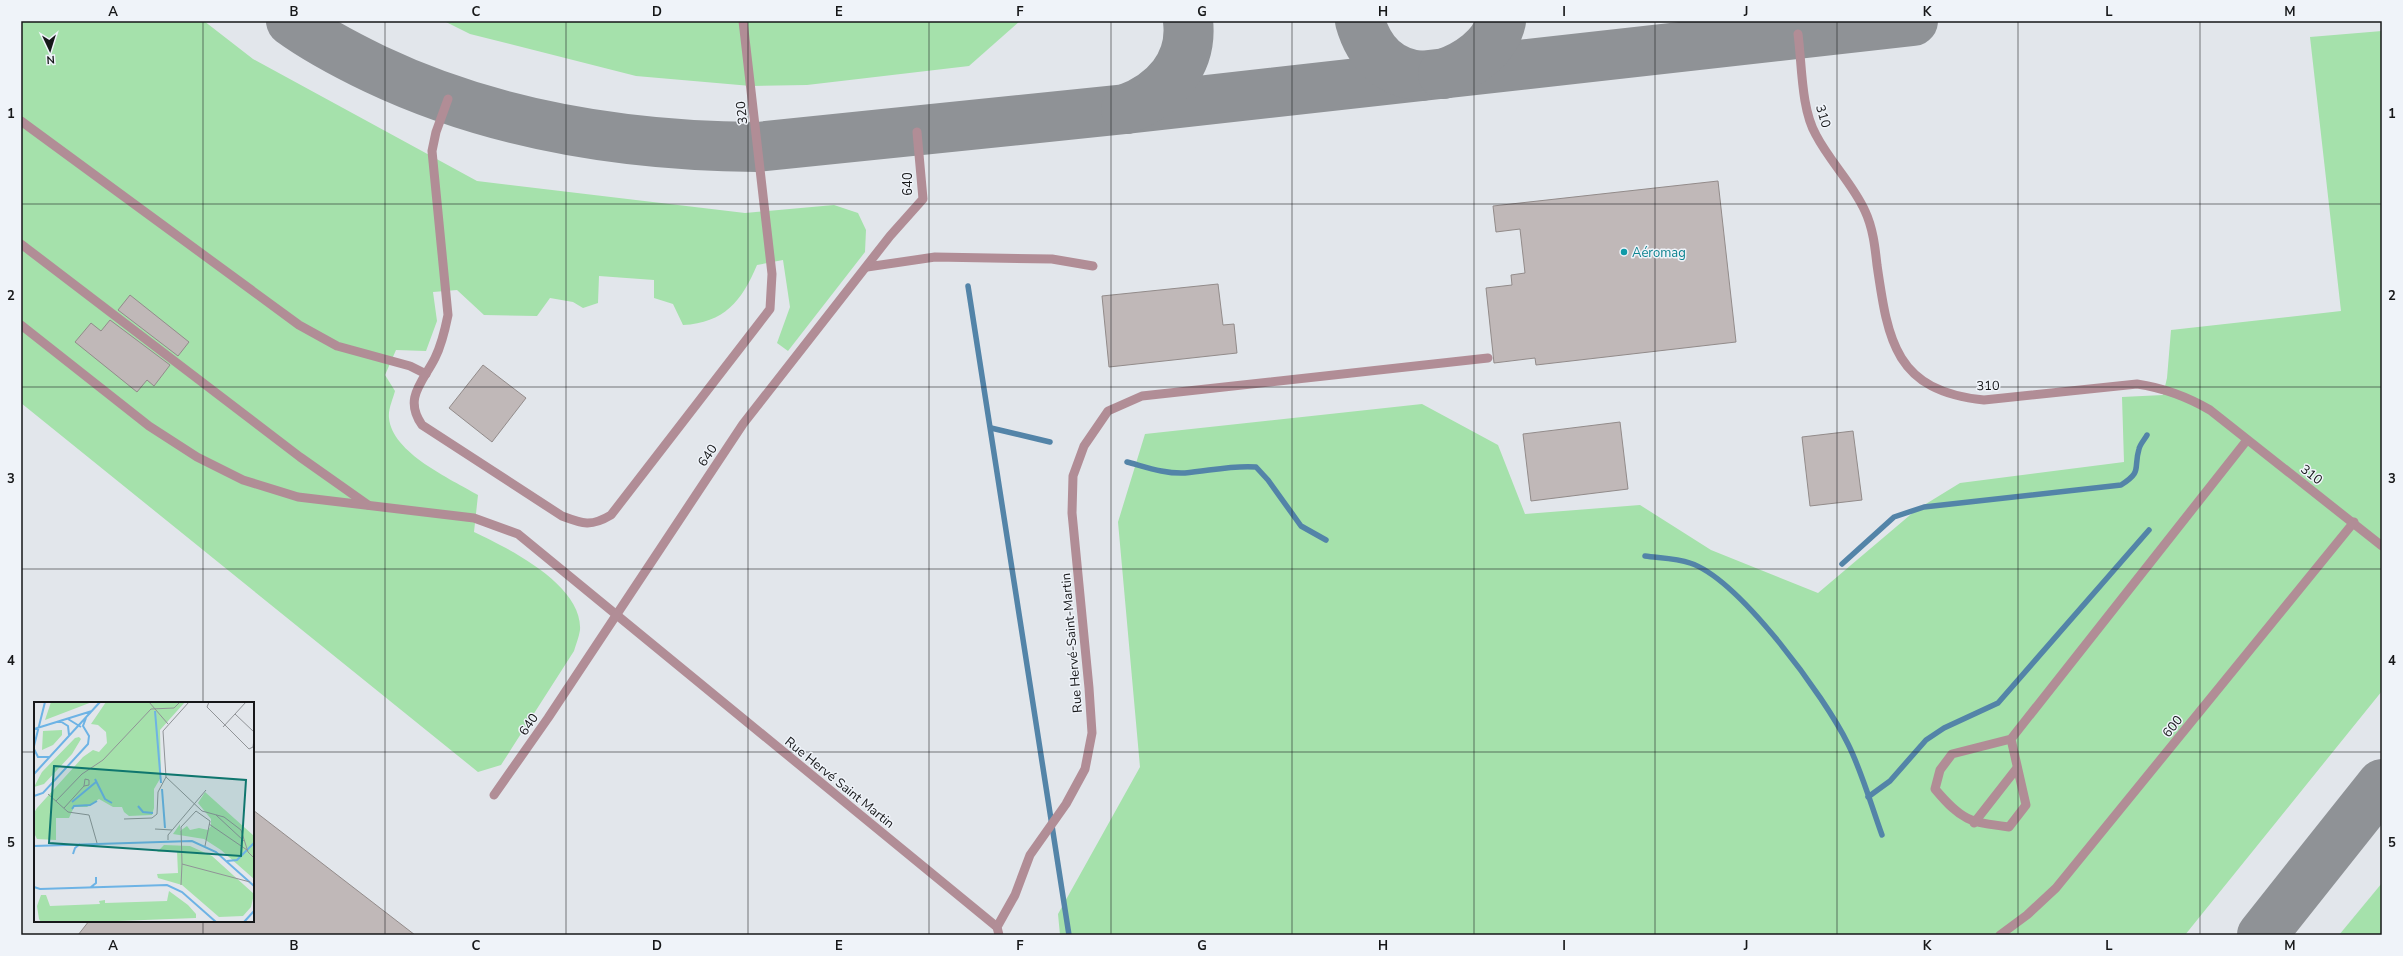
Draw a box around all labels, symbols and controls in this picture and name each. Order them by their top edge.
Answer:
text: A [108,3,118,21]
text: B [290,3,299,21]
text: C [472,3,481,21]
text: D [652,3,662,21]
text: E [835,3,843,21]
text: F [1016,3,1024,21]
text: G [1197,3,1207,21]
text: H [1378,3,1388,21]
text: I [1562,3,1566,21]
text: J [1743,3,1748,21]
text: K [1923,3,1932,21]
text: L [2105,3,2113,21]
text: M [2284,3,2296,21]
north arrow [30,30,70,70]
text: N [46,52,55,67]
street label: 320 [732,100,752,125]
street label: 310 [1811,102,1835,130]
text: 1 [7,105,15,123]
text: 1 [2388,105,2396,123]
street label: 640 [899,172,917,196]
place label: Aéromag [1632,244,1686,262]
marker: Aéromag [1619,247,1629,257]
text: 2 [7,287,15,305]
text: 2 [2388,287,2396,305]
street label: 310 [1976,377,2000,395]
street label: 640 [694,441,722,470]
street label: 310 [2297,460,2326,489]
text: 3 [7,470,15,488]
text: 3 [2388,470,2396,488]
street label: Rue Hervé-Saint-Martin [1057,572,1087,714]
text: 4 [7,652,15,670]
text: 4 [2388,652,2396,670]
inset map [34,702,254,922]
street label: 640 [515,710,543,739]
street label: 600 [2158,712,2187,741]
street label: Rue Hervé Saint Martin [781,733,898,833]
text: 5 [7,834,15,852]
text: 5 [2388,834,2396,852]
text: A [108,937,118,955]
text: B [290,937,299,955]
text: C [472,937,481,955]
text: D [652,937,662,955]
text: E [835,937,843,955]
text: F [1016,937,1024,955]
text: G [1197,937,1207,955]
text: H [1378,937,1388,955]
text: I [1562,937,1566,955]
text: J [1743,937,1748,955]
text: K [1923,937,1932,955]
text: L [2105,937,2113,955]
text: M [2284,937,2296,955]

